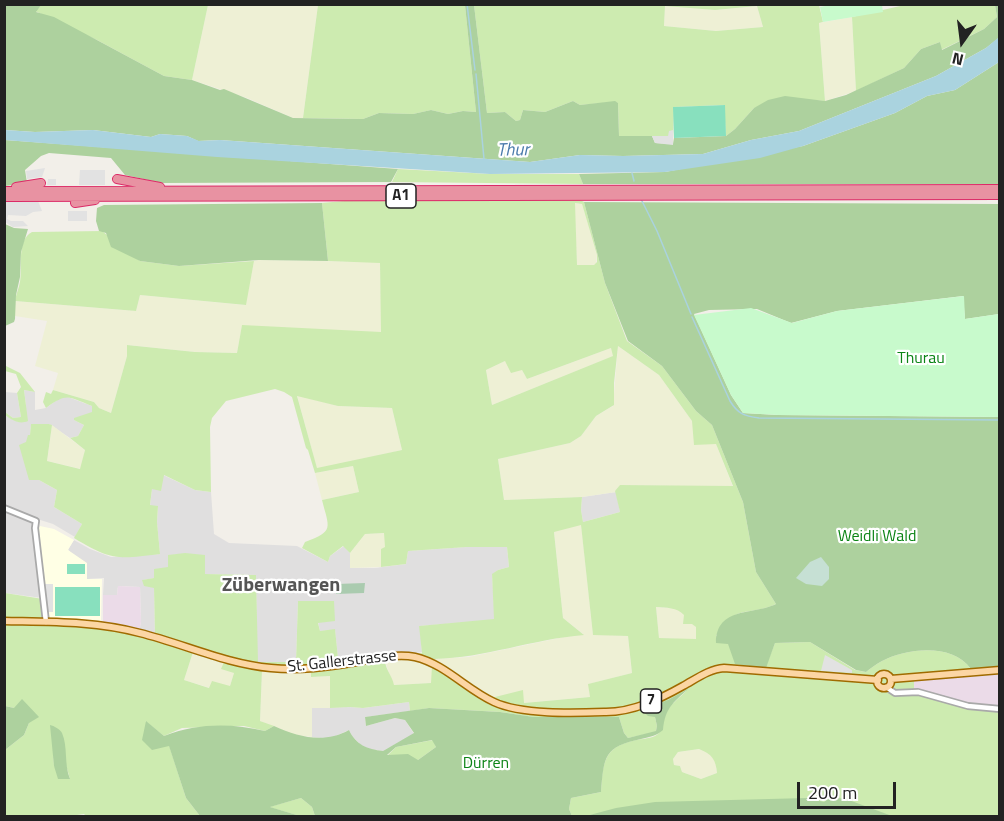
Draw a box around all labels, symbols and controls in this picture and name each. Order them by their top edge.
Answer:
north arrow [932,12,992,72]
text: N [949,46,966,72]
water label: Thur [497,140,529,162]
road number: A1 [386,184,416,208]
park label: Thurau [897,349,945,369]
park label: Weidli Wald [838,527,916,547]
district label: Züberwangen [222,574,340,598]
street label: St. Gallerstrasse [287,647,397,677]
road number: 7 [640,689,662,713]
park label: Dürren [463,754,509,774]
scale bar [800,770,899,808]
text: 200 m [808,779,857,806]

